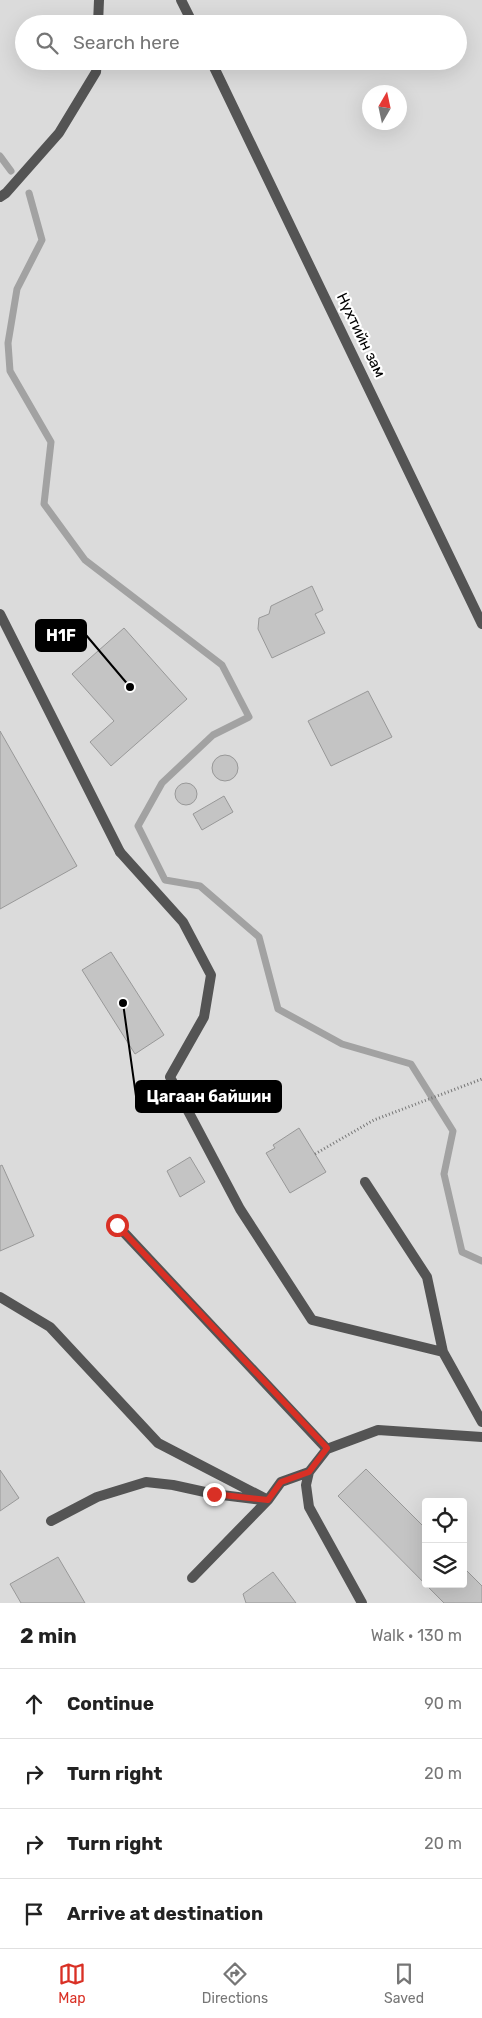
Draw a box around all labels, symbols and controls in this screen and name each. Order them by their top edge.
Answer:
search box [15,15,467,70]
icon: search [33,29,61,57]
text: Search here [73,31,180,54]
north arrow [362,85,407,130]
street label: Нүхтийн зам [333,290,389,380]
callout: H1F [36,620,86,651]
text: H1F [46,626,76,645]
callout: Цагаан байшин [136,1081,281,1112]
text: Цагаан байшин [147,1087,271,1106]
route start [106,1214,129,1237]
route end [203,1483,226,1506]
map controls [422,1498,467,1588]
button: locate [422,1498,467,1543]
button: layers [422,1543,467,1588]
text: 2 min [20,1623,77,1648]
text: Walk · 130 m [371,1626,462,1645]
icon: ahead [20,1690,48,1718]
text: Continue [67,1692,154,1715]
text: 90 m [424,1694,462,1713]
icon: right [20,1760,48,1788]
text: Turn right [67,1762,162,1785]
text: 20 m [424,1764,462,1783]
icon: right [20,1830,48,1858]
text: Turn right [67,1832,162,1855]
text: 20 m [424,1834,462,1853]
icon: arrive [20,1900,48,1928]
text: Arrive at destination [67,1902,263,1925]
tab: Map [58,1960,86,2007]
tab: Directions [202,1960,268,2007]
tab: Saved [384,1960,424,2007]

